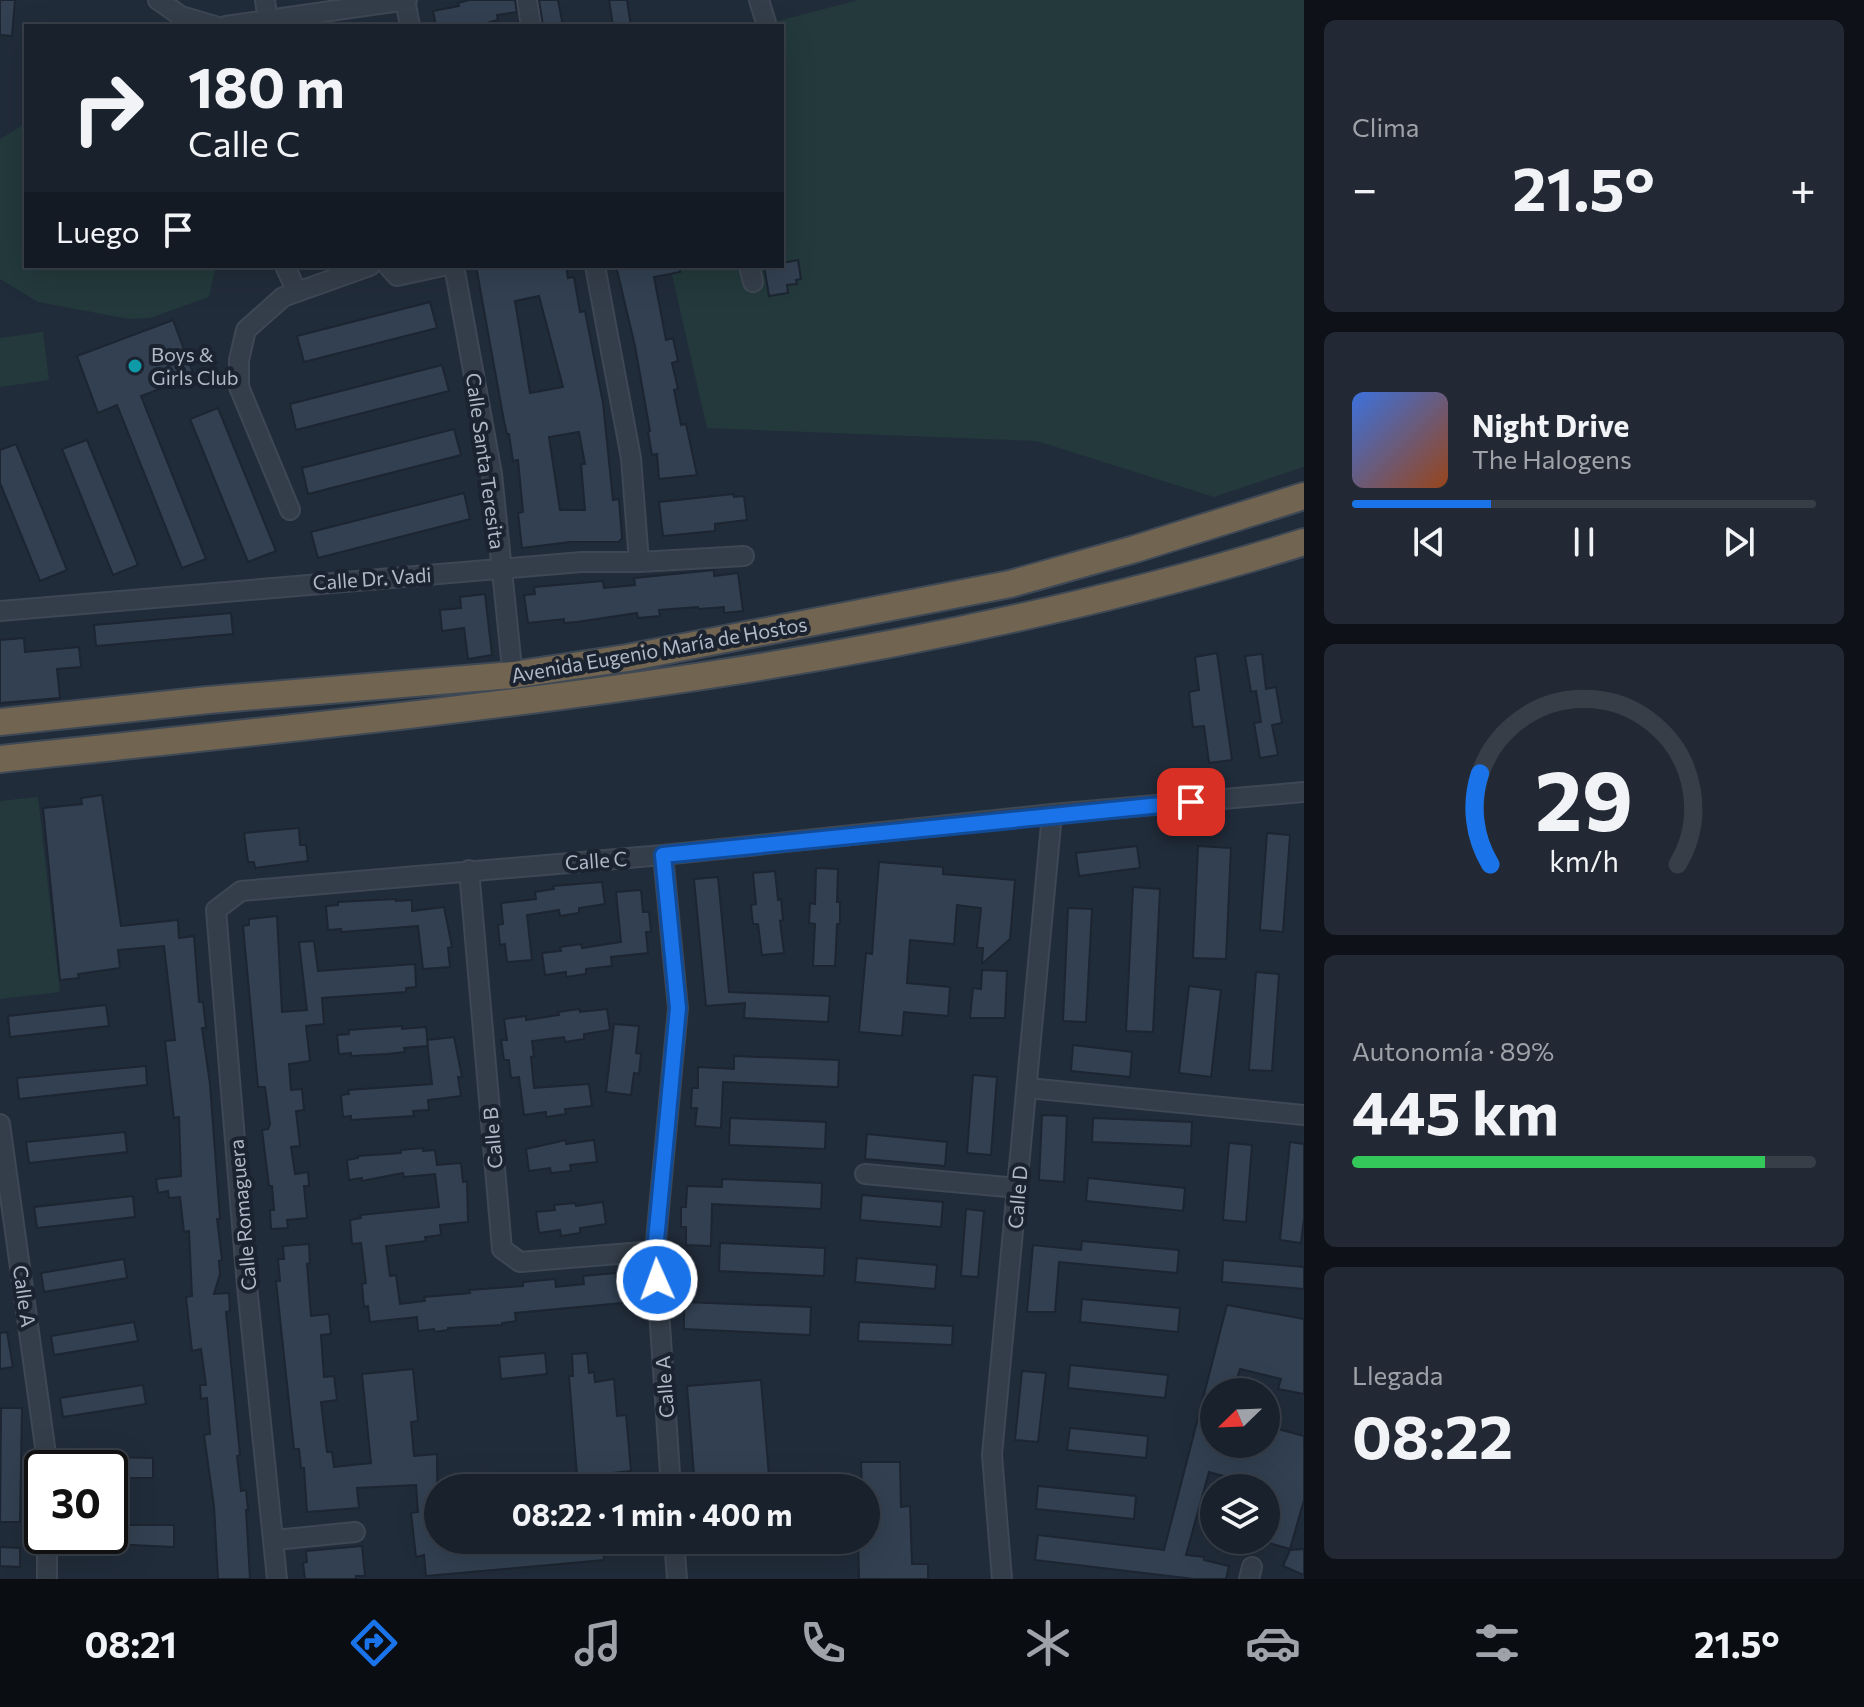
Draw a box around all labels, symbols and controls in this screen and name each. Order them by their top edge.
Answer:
text: 180 m [188,51,345,120]
icon: right [56,56,160,160]
text: Clima [1352,111,1419,142]
text: Calle C [188,120,300,164]
text: 21.5° [1512,150,1655,223]
text: − [1352,160,1377,214]
text: + [1790,160,1816,214]
icon: arrive [156,208,200,252]
text: Luego [56,212,140,249]
place label: Boys & Girls Club [151,342,239,389]
marker: Boys & Girls Club [126,357,144,375]
street label: Calle Santa Teresita [462,371,510,551]
text: Night Drive [1472,406,1629,443]
text: The Halogens [1472,443,1632,474]
icon: previous [1407,520,1451,564]
icon: pause [1562,520,1606,564]
icon: next [1717,520,1761,564]
street label: Calle Dr. Vadi [312,562,432,594]
street label: Avenida Eugenio María de Hostos [509,611,809,687]
text: 29 [1535,746,1633,848]
pin [1157,768,1225,836]
icon: arrive [1169,780,1213,824]
text: km/h [1549,844,1619,879]
street label: Calle C [564,846,628,874]
text: Autonomía · 89% [1352,1035,1554,1066]
text: 445 km [1352,1074,1559,1147]
street label: Calle B [477,1106,507,1170]
street label: Calle Romaguera [223,1138,261,1292]
street label: Calle D [1002,1164,1032,1230]
position arrow [615,1238,699,1322]
street label: Calle A [9,1263,41,1329]
street label: Calle A [650,1355,678,1419]
text: Llegada [1352,1359,1443,1390]
north arrow [1200,1378,1280,1458]
map controls [1200,1378,1280,1554]
text: 08:22 [1352,1398,1513,1471]
speed limit sign: 30 [24,1450,128,1554]
button: layers [1200,1474,1280,1554]
text: 08:22 · 1 min · 400 m [512,1495,792,1532]
icon: directions [346,1615,402,1671]
icon: music [570,1615,626,1671]
icon: phone [795,1615,851,1671]
icon: climate [1020,1615,1076,1671]
icon: car [1245,1615,1301,1671]
icon: filters [1469,1615,1525,1671]
text: 08:21 [84,1621,177,1665]
text: 21.5° [1694,1621,1780,1665]

